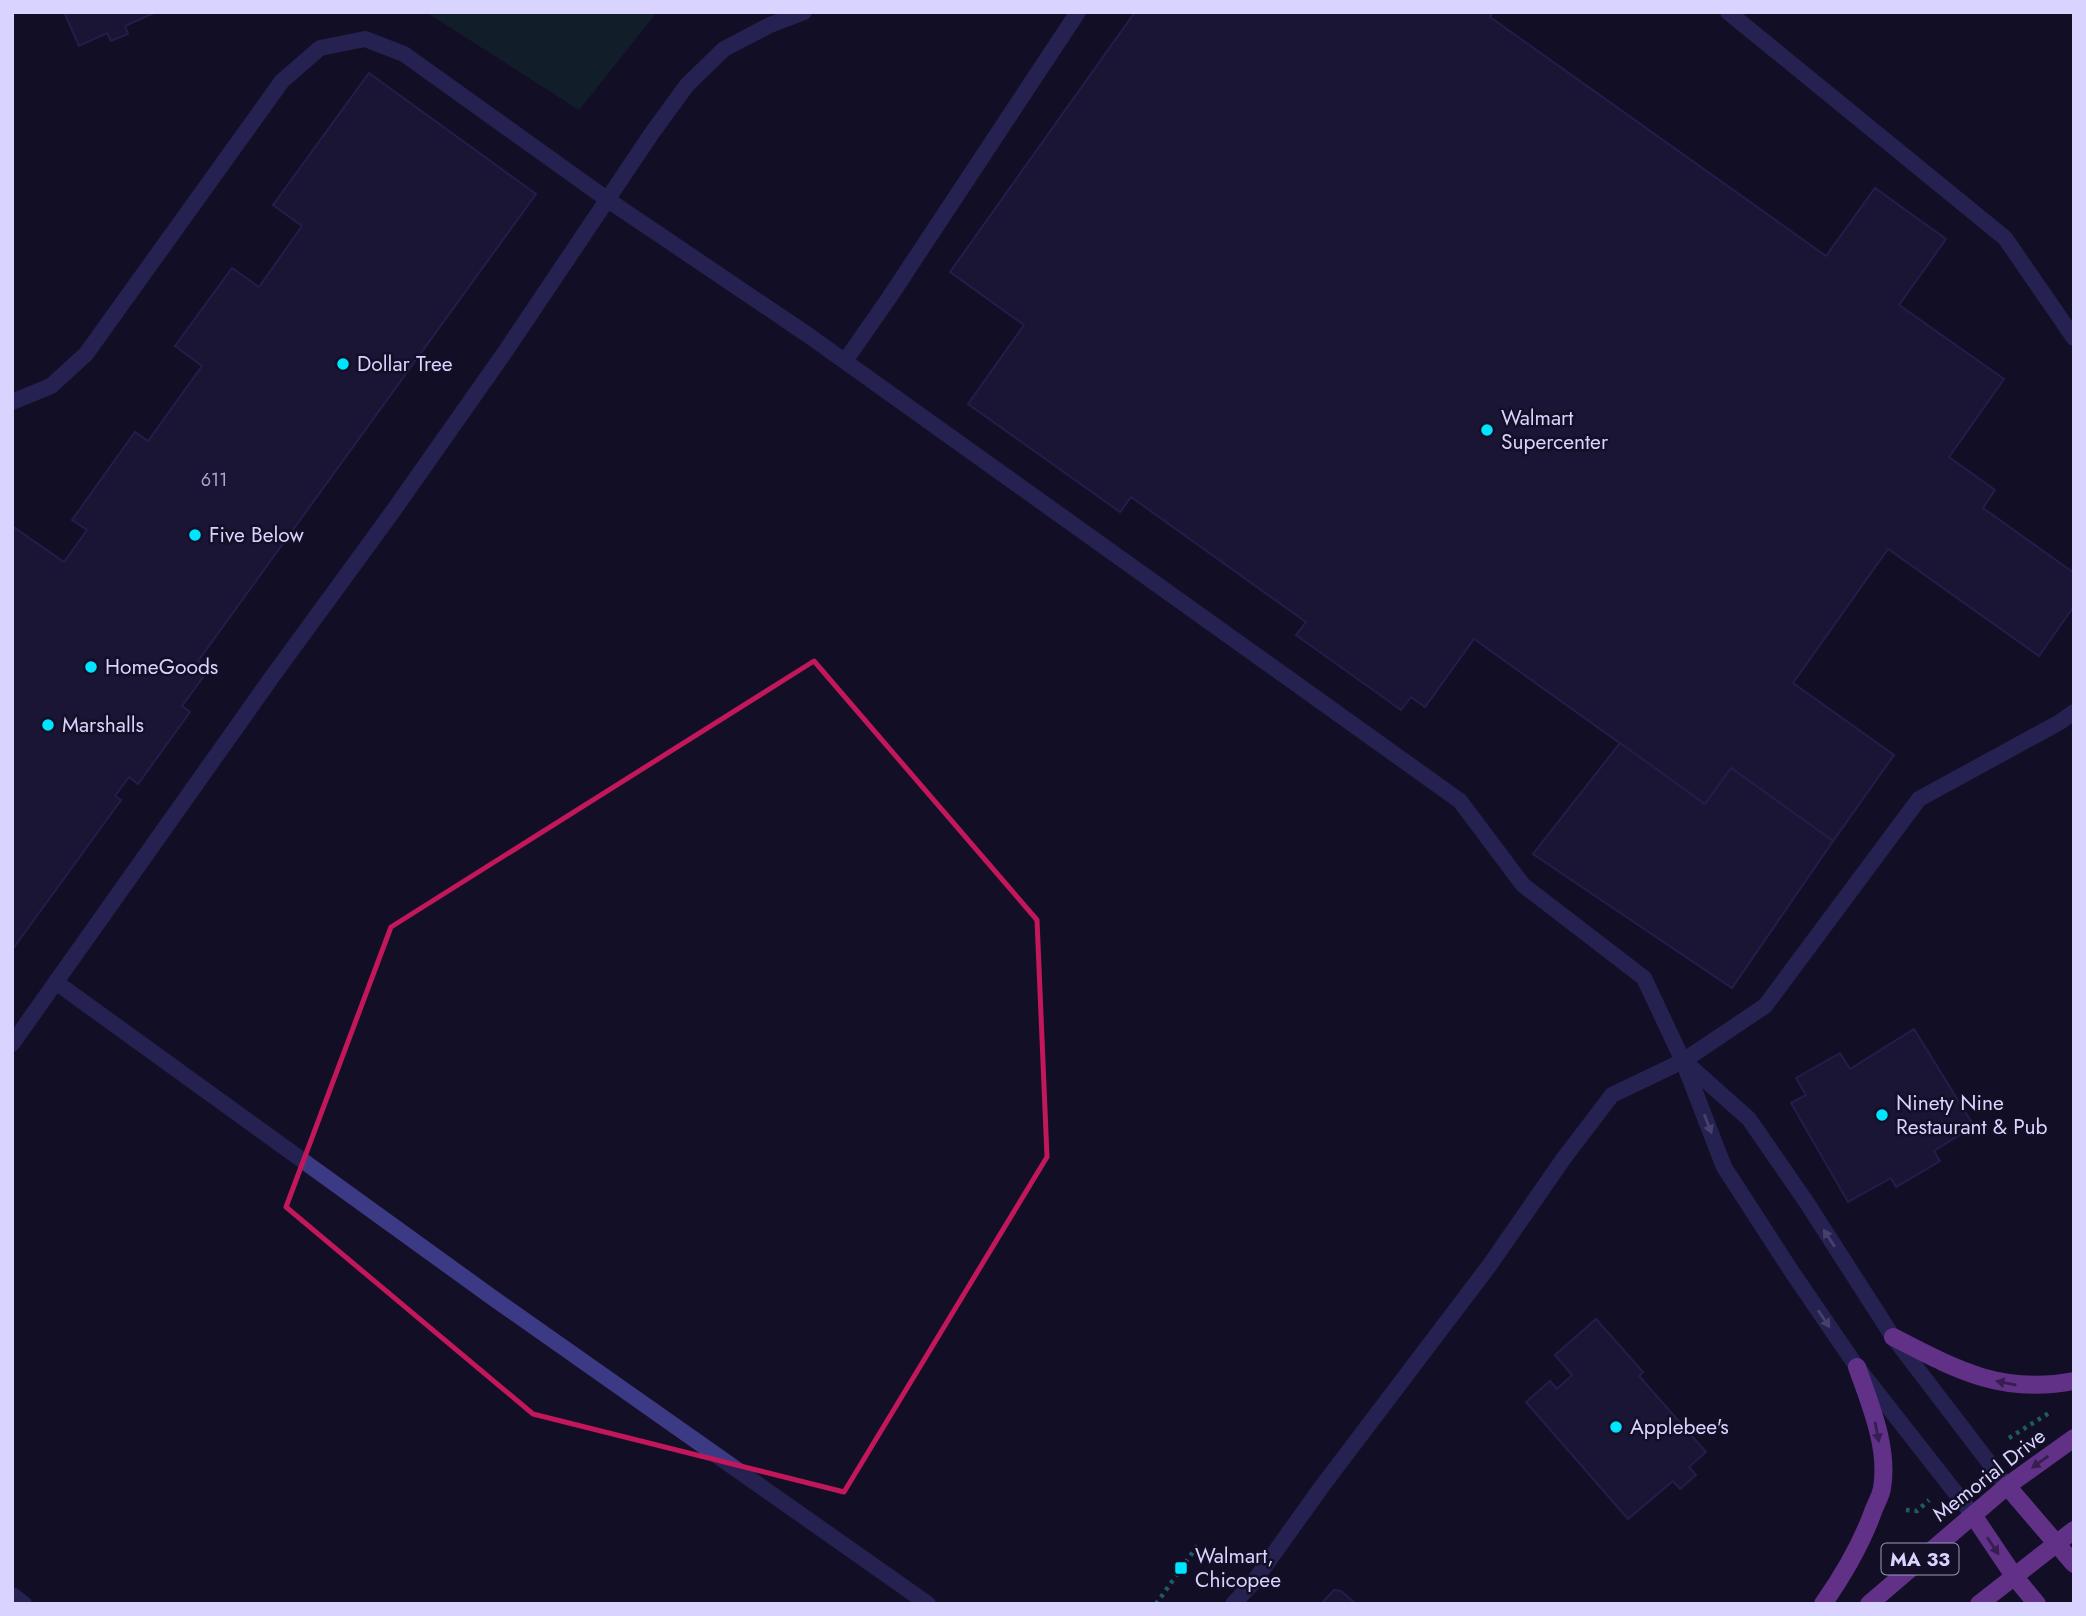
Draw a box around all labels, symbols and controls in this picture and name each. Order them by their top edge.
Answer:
place label: Dollar Tree [357,349,453,379]
marker: Dollar Tree [335,356,351,372]
place label: Walmart Supercenter [1501,403,1609,457]
marker: Walmart Supercenter [1479,422,1495,438]
house number: 611 [201,467,227,493]
place label: Five Below [209,520,305,550]
marker: Five Below [187,527,203,543]
place label: HomeGoods [105,652,218,682]
marker: HomeGoods [83,659,99,675]
place label: Marshalls [62,710,144,740]
marker: Marshalls [40,717,56,733]
place label: Ninety Nine Restaurant & Pub [1896,1088,2047,1142]
marker: Ninety Nine Restaurant & Pub [1874,1107,1890,1123]
one-way arrow [1702,1114,1713,1135]
one-way arrow [1823,1228,1836,1248]
one-way arrow [1817,1310,1831,1328]
one-way arrow [1995,1377,2017,1388]
place label: Applebee's [1630,1412,1729,1442]
marker: Applebee's [1608,1419,1624,1435]
one-way arrow [1872,1421,1883,1443]
street label: Memorial Drive [1926,1421,2052,1529]
one-way arrow [2031,1455,2049,1469]
one-way arrow [1987,1536,2000,1555]
place label: Walmart, Chicopee [1195,1541,1281,1595]
road number: MA 33 [1882,1544,1958,1574]
marker: Walmart, Chicopee [1173,1560,1189,1576]

